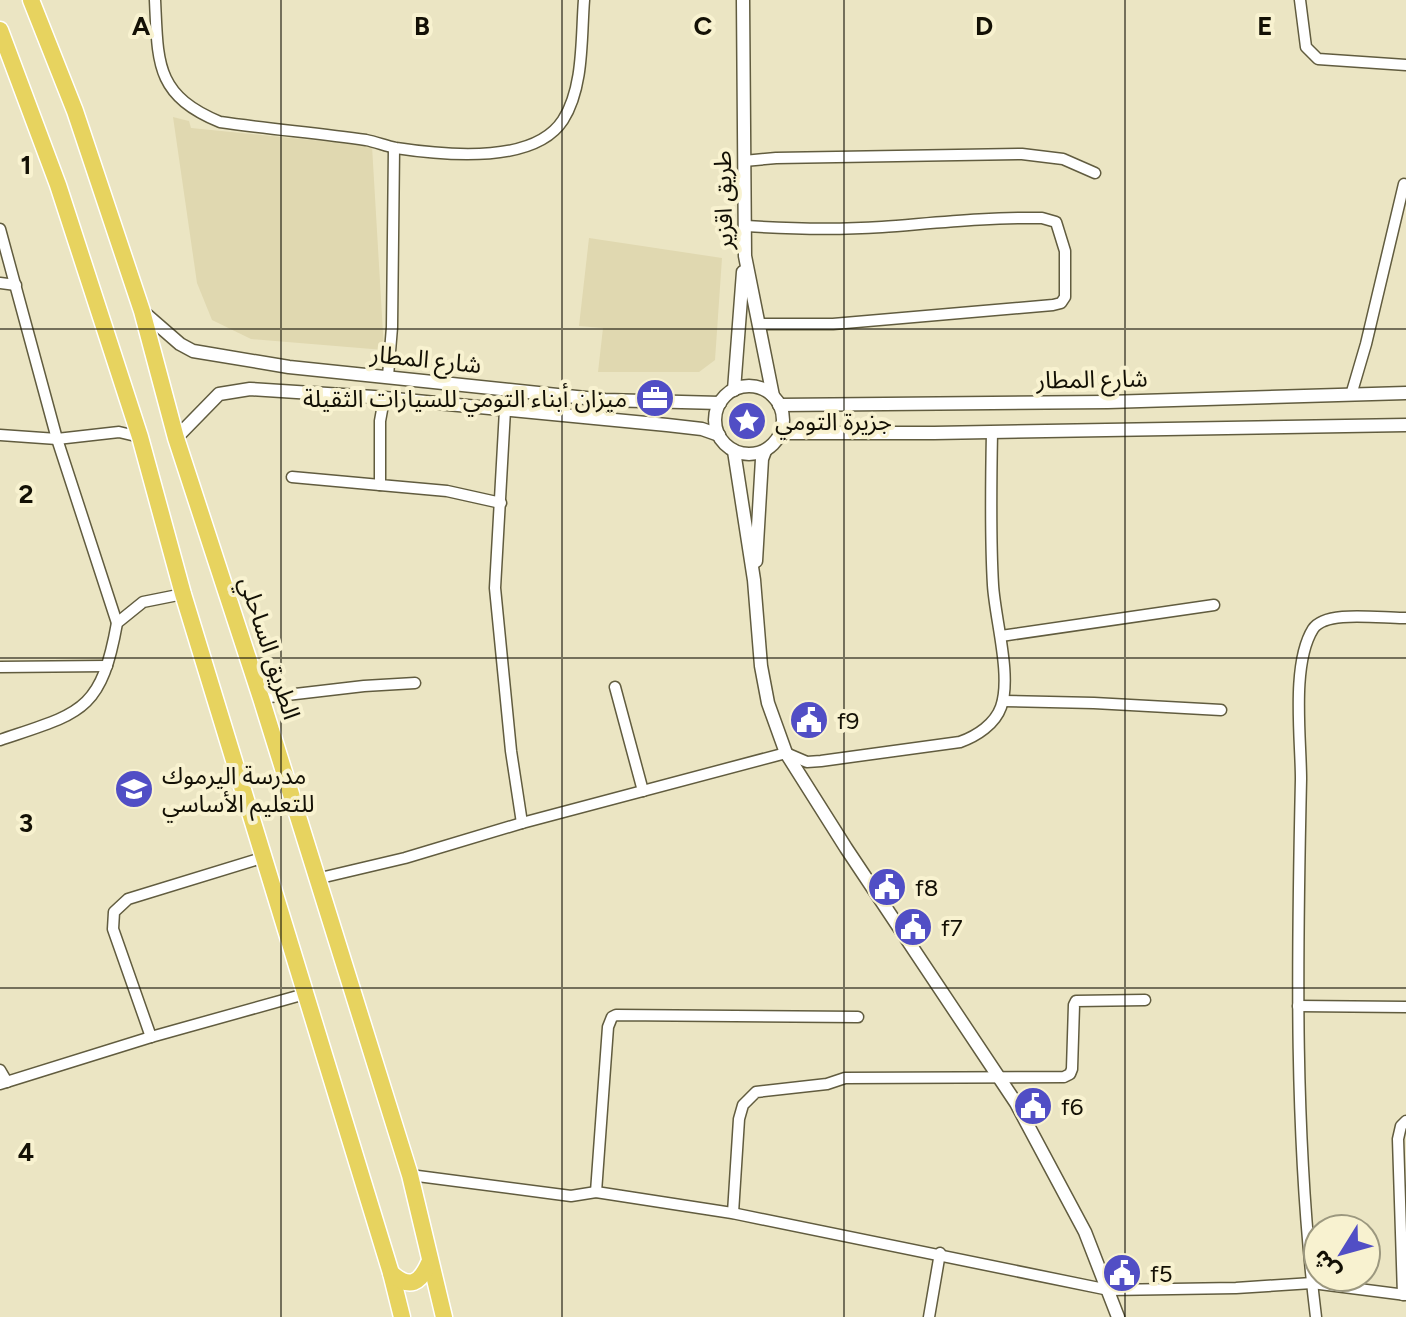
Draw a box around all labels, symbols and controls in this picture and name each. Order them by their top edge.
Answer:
text: A [132,10,151,42]
text: B [414,10,430,42]
text: C [694,10,713,42]
text: D [975,10,993,42]
text: E [1257,10,1273,42]
text: 1 [21,149,31,181]
street label: طريق اقزير [708,150,739,251]
street label: شارع المطار [368,339,483,382]
street label: شارع المطار [1035,364,1148,397]
office icon: ميزان أبناء التومي للسيارات الثقيلة [634,377,676,419]
place label: ميزان أبناء التومي للسيارات الثقيلة [303,382,627,417]
place icon: جزيرة التومي [726,400,768,442]
place label: جزيرة التومي [775,407,892,440]
text: 2 [18,478,34,510]
street label: الطريق الساحلي [229,573,307,725]
public building icon: f9 [788,699,830,741]
place label: f9 [837,706,859,735]
place label: مدرسة اليرموك للتعليم الأساسي [162,761,314,822]
school or university icon: مدرسة اليرموك للتعليم الأساسي [113,768,155,810]
text: 3 [19,807,33,839]
public building icon: f8 [866,866,908,908]
place label: f8 [915,873,939,902]
public building icon: f7 [892,906,934,948]
place label: f7 [941,913,963,942]
public building icon: f6 [1012,1085,1054,1127]
place label: f6 [1061,1092,1083,1121]
text: 4 [18,1136,34,1168]
north arrow [1302,1213,1382,1293]
text: ش [1307,1245,1346,1285]
public building icon: f5 [1101,1252,1143,1294]
place label: f5 [1150,1259,1173,1288]

